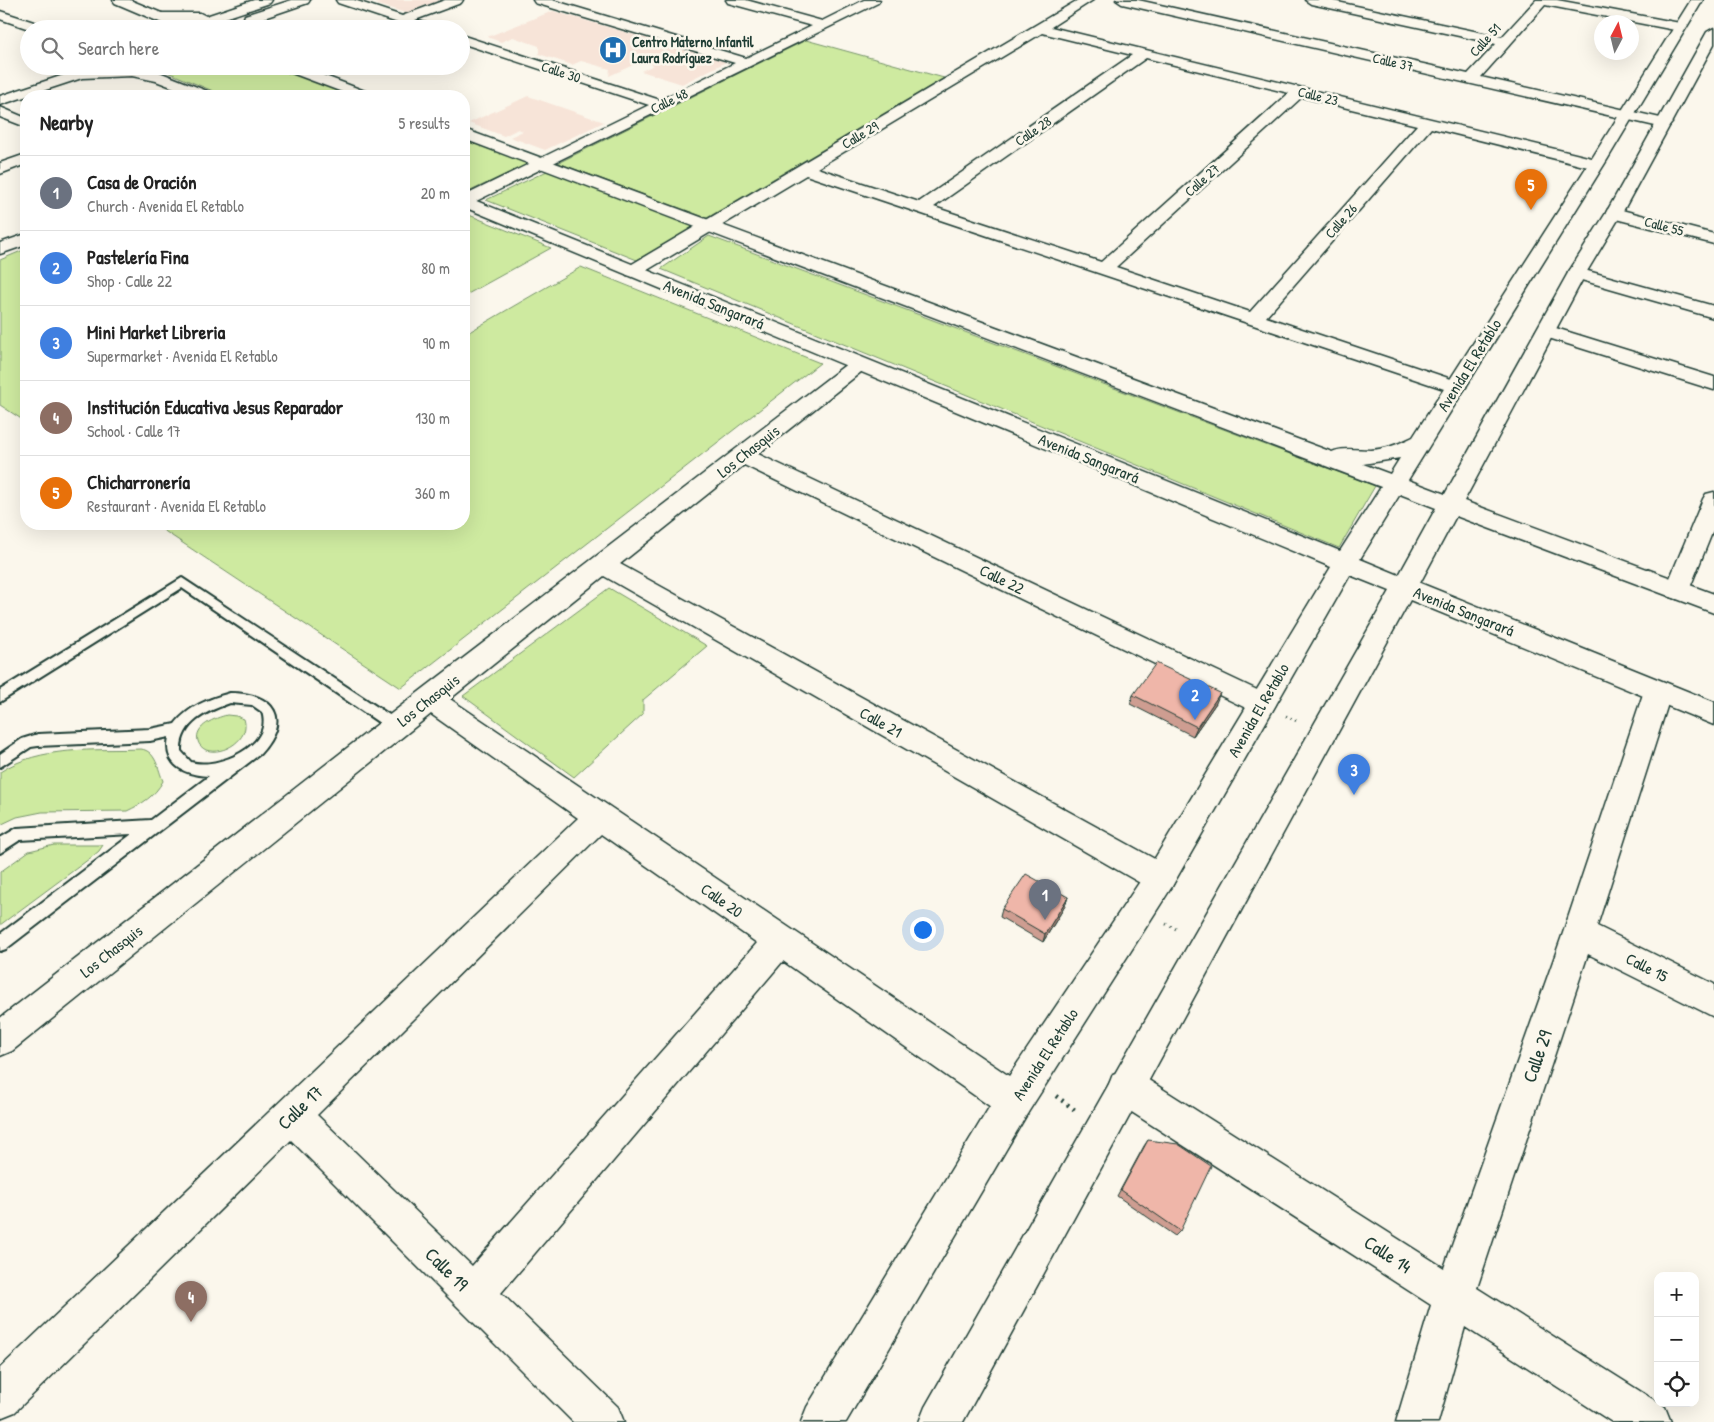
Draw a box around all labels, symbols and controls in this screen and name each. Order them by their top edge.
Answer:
north arrow [1594,15,1639,60]
street label: Calle 51 [1465,19,1505,61]
search box [20,20,470,75]
place label: Centro Materno Infantil Laura Rodríguez [632,32,754,69]
icon: search [38,34,66,62]
text: Search here [78,35,159,61]
hospital icon: Centro Materno Infantil Laura Rodríguez [598,35,628,65]
street label: Calle 37 [1371,48,1415,75]
street label: Calle 30 [539,56,583,87]
street label: Calle 23 [1296,81,1340,110]
street label: Calle 48 [647,83,691,118]
text: Nearby [40,108,93,137]
street label: Calle 28 [1011,111,1055,150]
text: 5 results [399,112,450,134]
street label: Calle 29 [838,116,882,153]
street label: Calle 27 [1180,159,1223,201]
text: Casa de Oración [87,169,197,195]
pin: 5 [1515,169,1547,210]
text: 1 [53,182,59,204]
text: 20 m [421,182,450,204]
text: Church · Avenida El Retablo [87,195,244,217]
street label: Calle 26 [1320,199,1361,242]
street label: Calle 55 [1642,211,1686,240]
text: Pastelería Fina [87,244,188,270]
text: 2 [52,257,60,279]
text: 80 m [421,257,450,279]
text: Shop · Calle 22 [87,270,172,292]
street label: Avenida Sangarará [660,274,768,334]
street label: Avenida El Retablo [1432,314,1507,415]
text: Mini Market Libreria [87,319,225,345]
text: 3 [52,332,60,354]
text: 90 m [422,332,450,354]
text: Supermarket · Avenida El Retablo [87,345,278,367]
text: Institución Educativa Jesus Reparador [87,394,343,420]
text: 4 [53,407,59,429]
text: 130 m [415,407,450,429]
text: School · Calle 17 [87,420,181,442]
street label: Los Chasquis [712,420,784,482]
street label: Avenida Sangarará [1035,428,1143,488]
text: Chicharronería [87,469,190,495]
text: 5 [53,482,59,504]
text: 360 m [415,482,450,504]
text: Restaurant · Avenida El Retablo [87,495,266,517]
street label: Calle 22 [976,559,1028,599]
street label: Avenida Sangarará [1410,581,1518,641]
street label: Avenida El Retablo [1222,658,1294,761]
street label: Los Chasquis [392,669,464,731]
pin: 2 [1179,679,1211,720]
street label: Calle 21 [856,701,906,743]
pin: 3 [1338,754,1370,795]
street label: Calle 20 [697,878,747,922]
pin: 1 [1029,879,1061,920]
your location [910,917,936,943]
street label: Los Chasquis [75,920,147,982]
street label: Calle 15 [1622,947,1672,987]
street label: Avenida El Retablo [1007,1003,1083,1104]
street label: Calle 29 [1516,1026,1558,1086]
street label: Calle 17 [271,1079,329,1135]
street label: Calle 14 [1359,1229,1417,1279]
street label: Calle 19 [419,1241,475,1297]
map controls [1654,1272,1699,1407]
button: + [1654,1272,1699,1317]
pin: 4 [175,1281,207,1322]
button: − [1654,1317,1699,1362]
button: locate [1654,1362,1699,1407]

